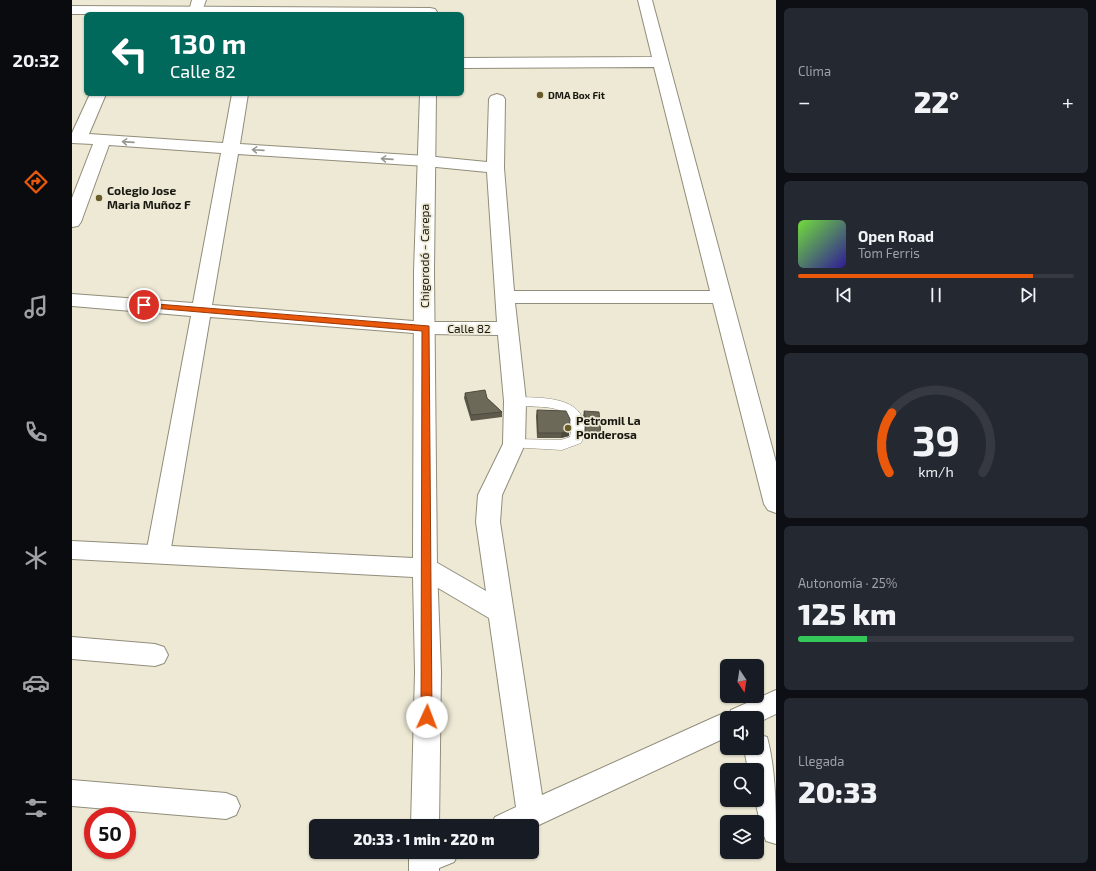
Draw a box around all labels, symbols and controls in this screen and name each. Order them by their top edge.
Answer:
text: 130 m [170,26,246,60]
icon: left [104,28,156,80]
text: 20:32 [12,49,60,71]
text: Calle 82 [170,60,236,82]
text: Clima [798,63,831,79]
text: 22° [914,83,959,119]
text: − [798,88,811,114]
text: + [1062,88,1074,114]
place label: DMA Box Fit [548,89,605,101]
marker: DMA Box Fit [535,90,545,100]
one-way arrow [122,138,135,145]
one-way arrow [252,147,265,154]
one-way arrow [381,155,394,162]
icon: directions [22,168,50,196]
place label: Colegio Jose Maria Muñoz F [107,183,191,211]
marker: Colegio Jose Maria Muñoz F [94,193,104,203]
street label: Chigorodó - Carepa [417,204,431,308]
text: Open Road [858,227,934,245]
text: Tom Ferris [858,245,920,261]
icon: previous [833,284,855,306]
icon: pause [925,284,947,306]
icon: next [1017,284,1039,306]
pin [127,288,161,322]
icon: music [22,293,50,321]
icon: arrive [133,294,155,316]
street label: Calle 82 [447,321,491,335]
place label: Petromil La Ponderosa [576,413,641,441]
text: 39 [912,414,960,464]
icon: phone [22,418,50,446]
marker: Petromil La Ponderosa [563,423,573,433]
text: km/h [918,463,954,480]
icon: climate [22,544,50,572]
text: Autonomía · 25% [798,575,897,591]
text: 125 km [798,595,897,631]
north arrow [720,659,764,703]
map controls [720,659,764,859]
icon: car [22,669,50,697]
position arrow [406,696,448,738]
button: sound [720,711,764,755]
text: Llegada [798,753,844,769]
button: search [720,763,764,807]
text: 20:33 [798,773,878,809]
icon: filters [22,794,50,822]
speed limit sign: 50 [84,807,136,859]
button: layers [720,815,764,859]
text: 20:33 · 1 min · 220 m [354,830,494,848]

